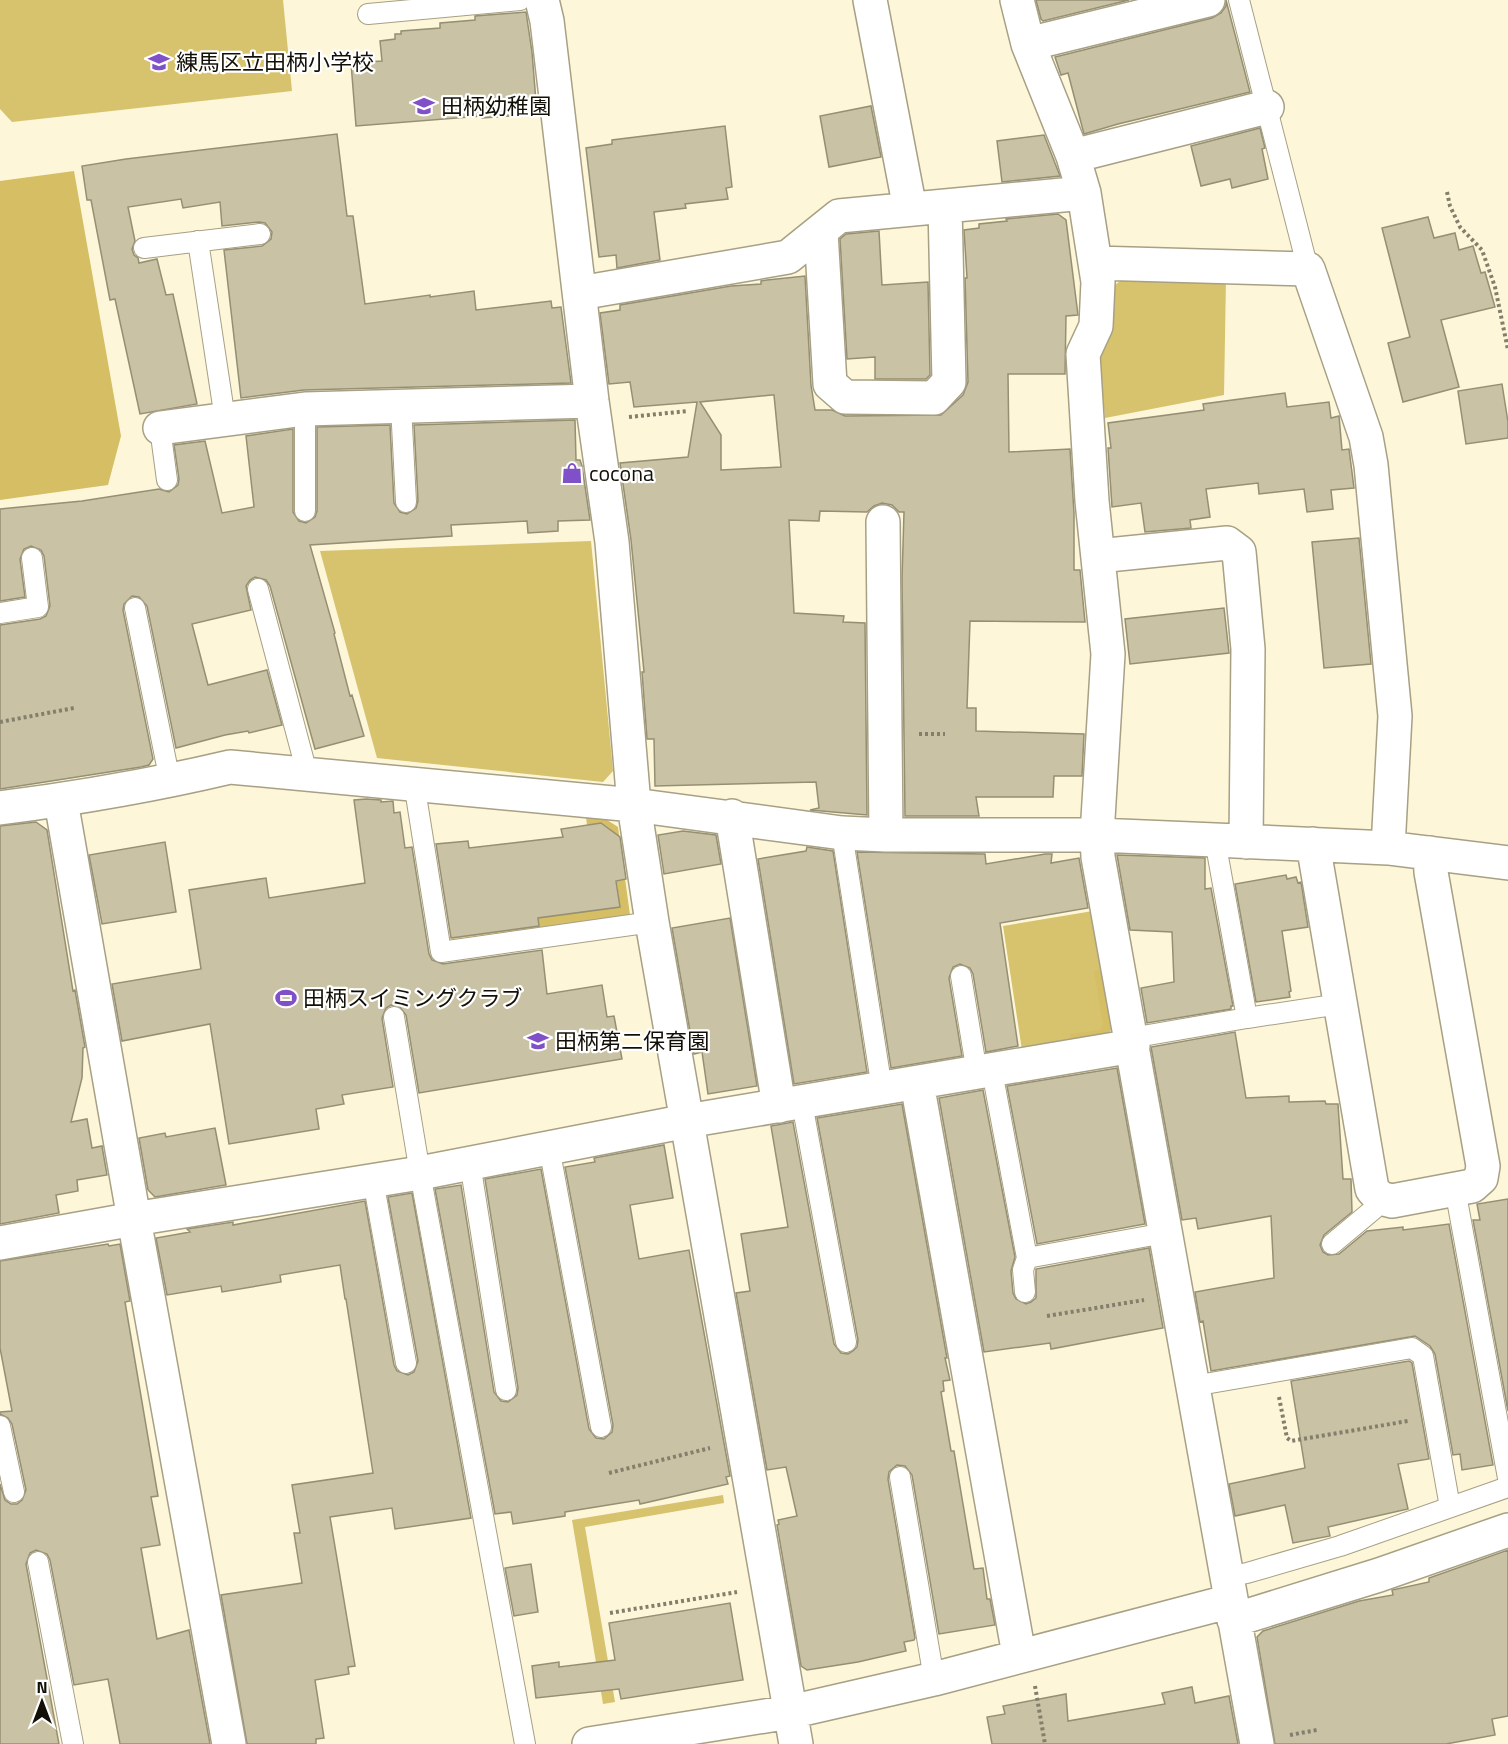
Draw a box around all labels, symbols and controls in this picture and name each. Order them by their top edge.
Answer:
place label: 練馬区立田柄小学校 [176,45,374,79]
school or university icon: 練馬区立田柄小学校 [147,50,171,74]
place label: 田柄幼稚園 [441,89,551,123]
school or university icon: 田柄幼稚園 [412,94,436,118]
place label: cocona [589,456,654,490]
shop icon: cocona [560,461,584,485]
place label: 田柄スイミングクラブ [303,981,523,1015]
sports icon: 田柄スイミングクラブ [274,986,298,1010]
place label: 田柄第二保育園 [555,1024,709,1058]
school or university icon: 田柄第二保育園 [526,1029,550,1053]
north arrow [12,1672,72,1732]
text: N [36,1675,48,1699]

